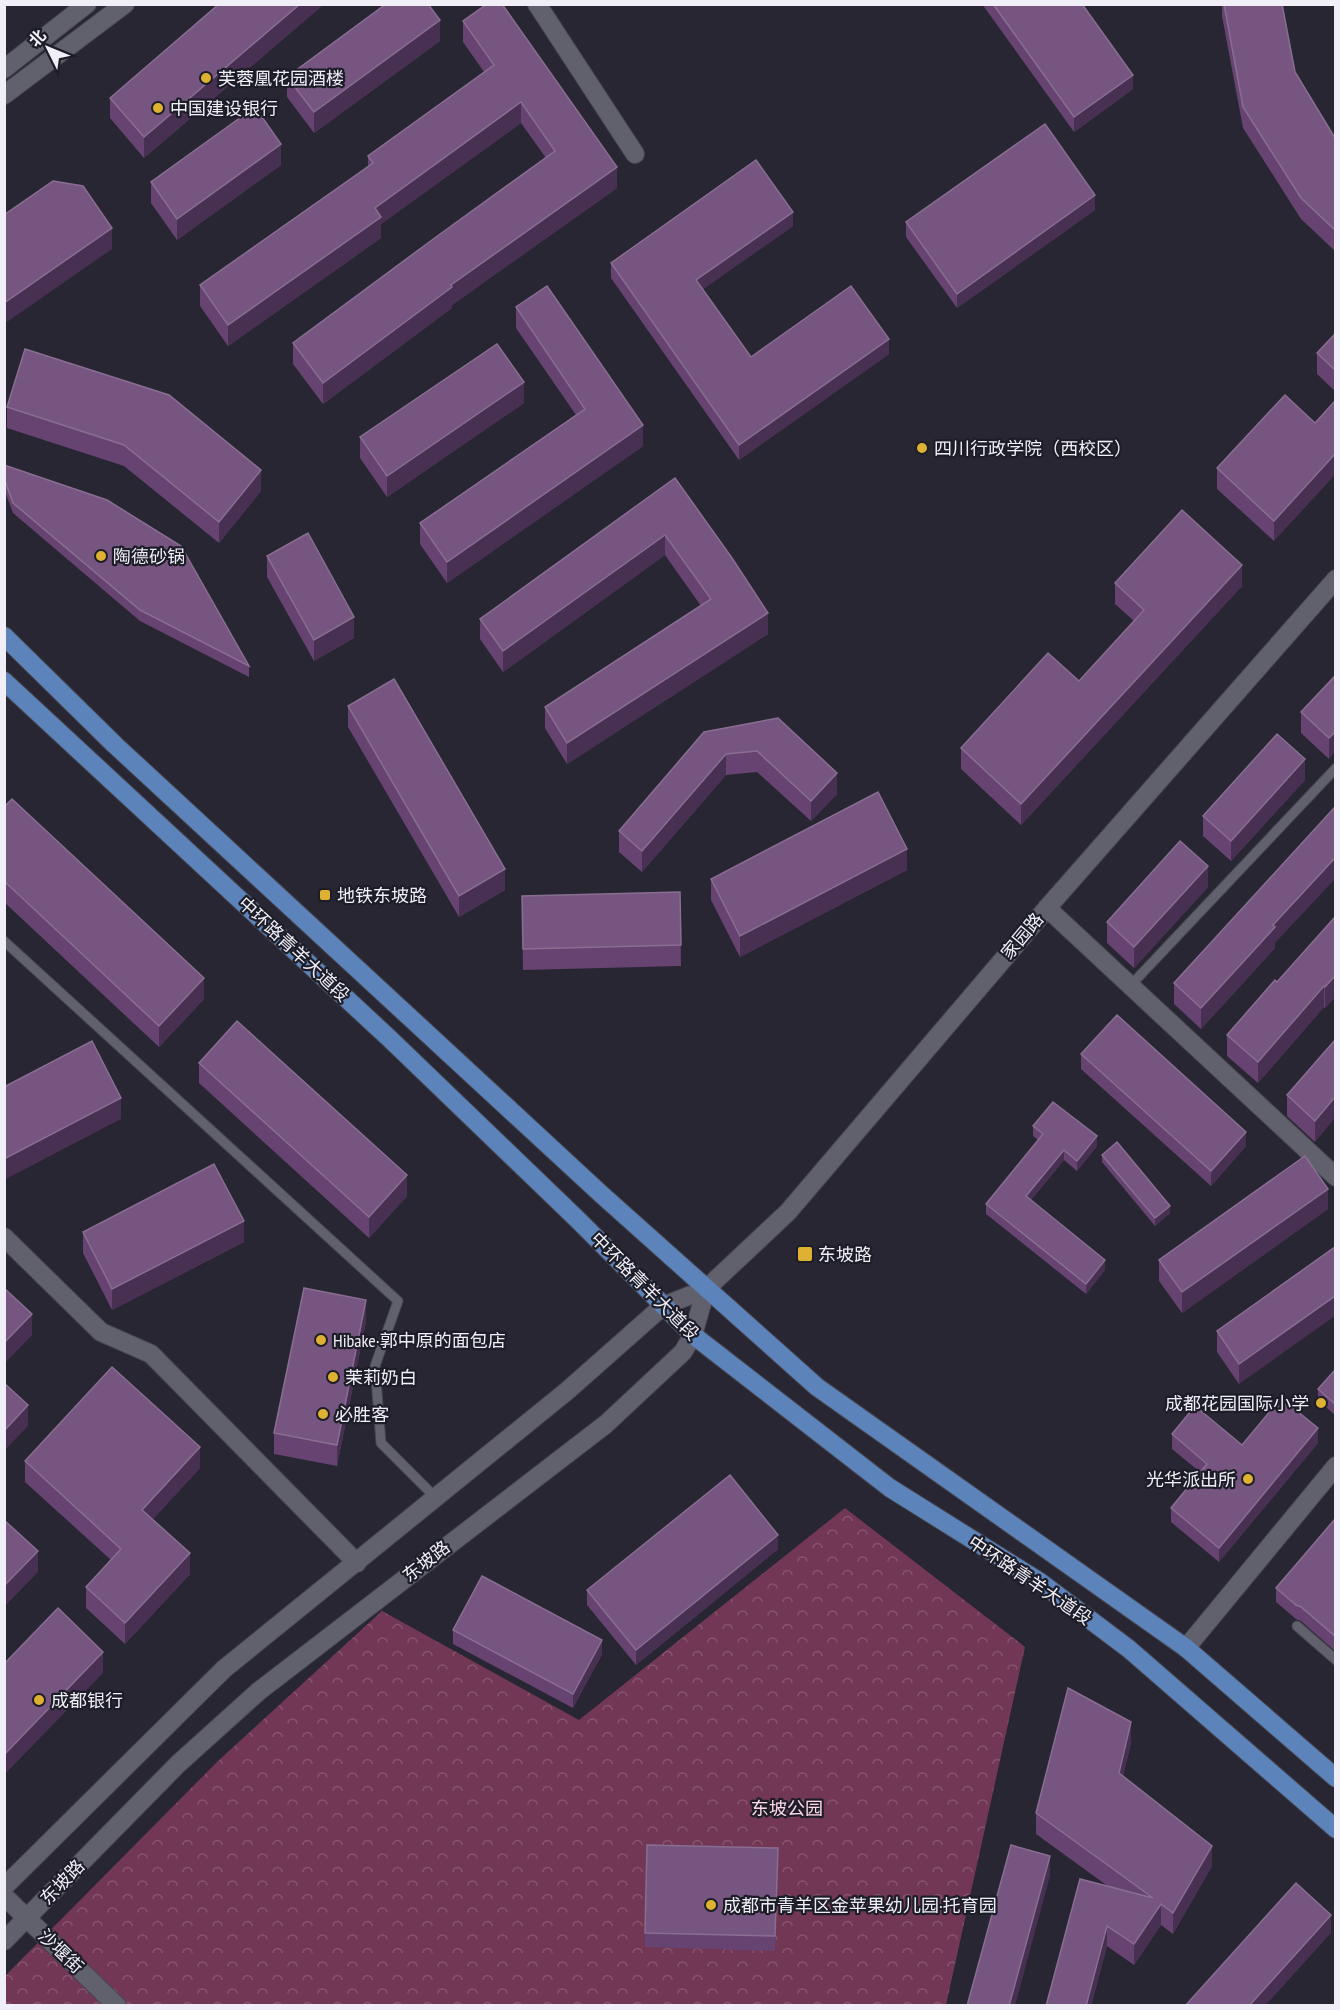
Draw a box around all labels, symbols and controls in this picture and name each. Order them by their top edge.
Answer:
north arrow [18,18,78,78]
text: 北 [24,25,50,50]
place label: 芙蓉凰花园酒楼 [218,67,344,90]
marker: 芙蓉凰花园酒楼 [199,71,213,85]
place label: 中国建设银行 [170,97,278,120]
marker: 中国建设银行 [151,101,165,115]
place label: 四川行政学院（西校区） [934,437,1132,460]
marker: 四川行政学院（西校区） [915,441,929,455]
place label: 陶德砂锅 [113,545,185,568]
marker: 陶德砂锅 [94,549,108,563]
place label: 地铁东坡路 [337,884,427,907]
marker: 地铁东坡路 [318,888,332,902]
street label: 中环路青羊大道段 [233,891,355,1007]
street label: 家园路 [996,908,1048,964]
street label: 中环路青羊大道段 [586,1227,704,1345]
place label: 东坡路 [818,1243,872,1266]
marker: 东坡路 [796,1245,814,1263]
place label: Hibake·郭中原的面包店 [333,1329,506,1352]
marker: Hibake·郭中原的面包店 [314,1333,328,1347]
place label: 茉莉奶白 [345,1366,417,1389]
marker: 茉莉奶白 [326,1370,340,1384]
place label: 成都花园国际小学 [1165,1392,1309,1415]
marker: 成都花园国际小学 [1314,1396,1328,1410]
place label: 必胜客 [335,1403,389,1426]
marker: 必胜客 [316,1407,330,1421]
place label: 光华派出所 [1146,1468,1236,1491]
marker: 光华派出所 [1241,1472,1255,1486]
street label: 中环路青羊大道段 [964,1530,1096,1630]
street label: 东坡路 [398,1535,454,1587]
place label: 成都银行 [51,1689,123,1712]
marker: 成都银行 [32,1693,46,1707]
park label: 东坡公园 [751,1797,823,1820]
street label: 东坡路 [35,1855,89,1909]
place label: 成都市青羊区金苹果幼儿园·托育园 [723,1894,997,1917]
marker: 成都市青羊区金苹果幼儿园·托育园 [704,1898,718,1912]
street label: 沙堰街 [34,1924,88,1978]

